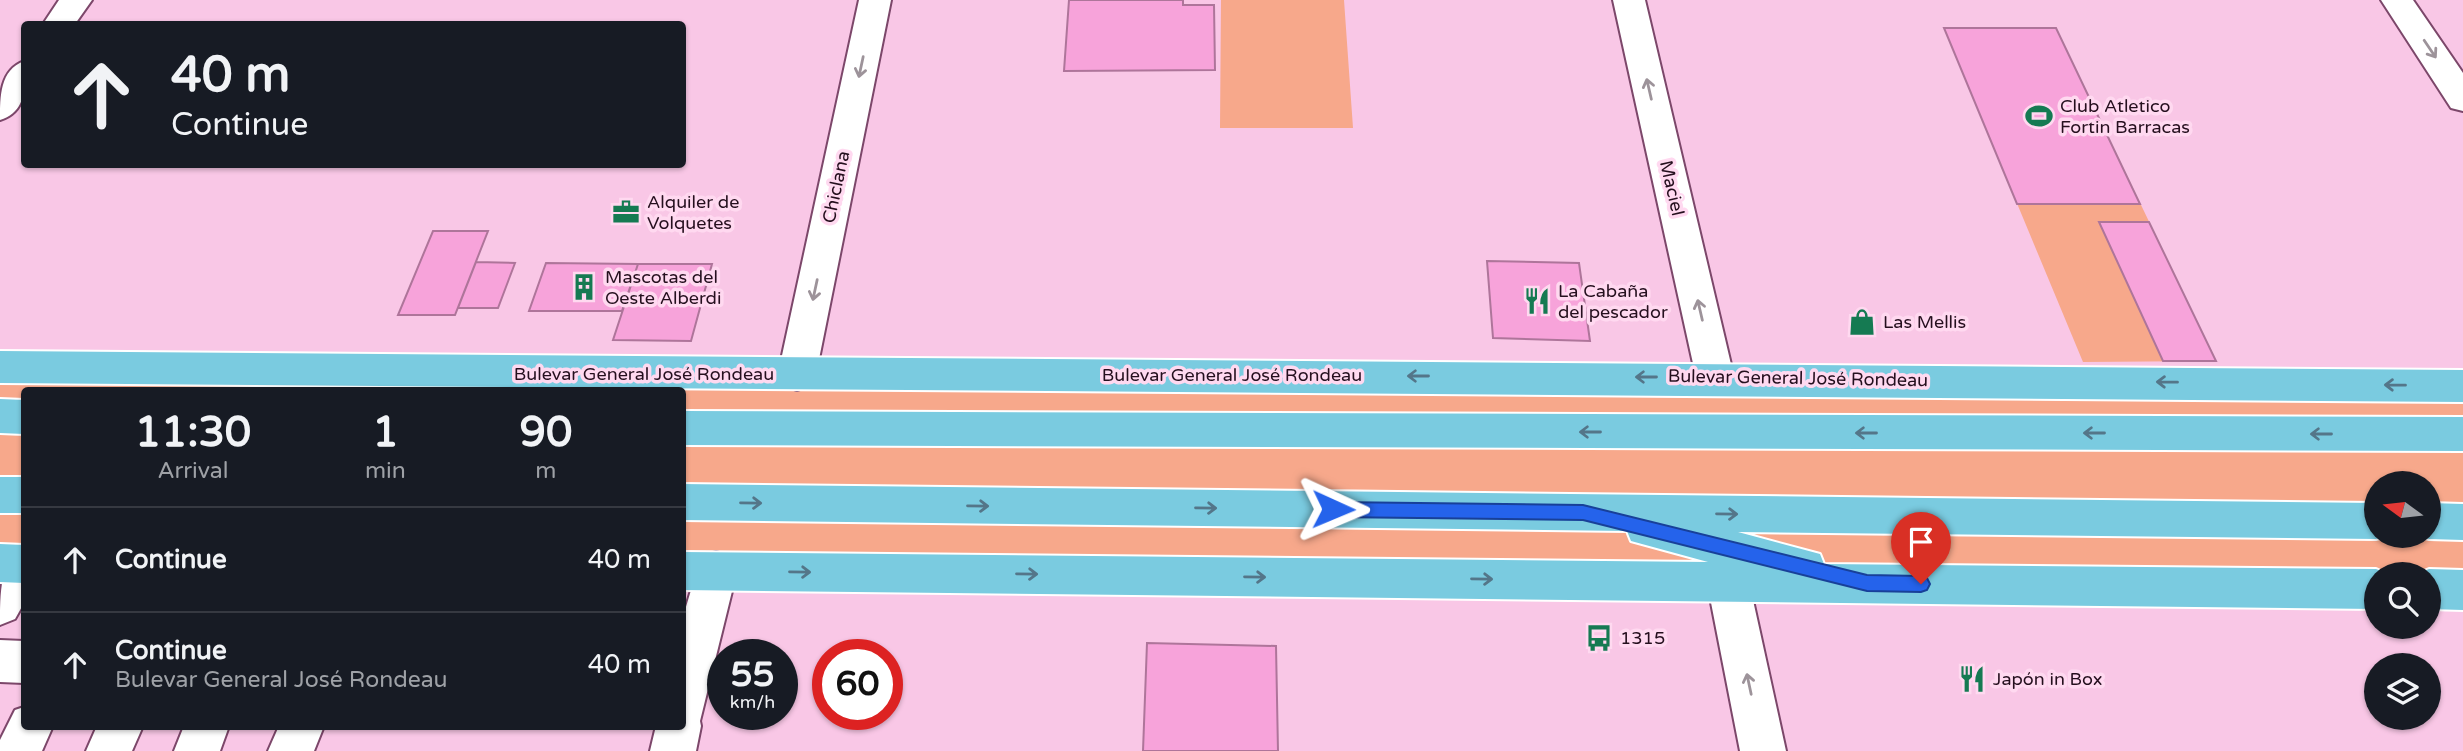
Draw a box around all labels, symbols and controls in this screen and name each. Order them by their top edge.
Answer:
one-way arrow [2423,39,2437,59]
text: 40 m [171,46,290,105]
icon: ahead [56,49,147,140]
one-way arrow [853,55,867,78]
one-way arrow [1642,78,1655,101]
place label: Club Atletico Fortin Barracas [2060,95,2190,138]
sports icon: Club Atletico Fortin Barracas [2024,101,2054,131]
text: Continue [171,106,308,144]
street label: Chiclana [818,149,854,225]
street label: Maciel [1655,158,1689,218]
place label: Alquiler de Volquetes [647,191,739,234]
office icon: Alquiler de Volquetes [611,197,641,227]
place label: Mascotas del Oeste Alberdi [605,266,721,309]
building icon: Mascotas del Oeste Alberdi [569,272,599,302]
one-way arrow [807,278,821,301]
place label: La Cabaña del pescador [1558,280,1668,323]
restaurant icon: La Cabaña del pescador [1522,286,1552,316]
one-way arrow [1693,299,1706,322]
shop icon: Las Mellis [1847,307,1877,337]
place label: Las Mellis [1883,311,1966,333]
street label: Bulevar General José Rondeau [514,363,774,385]
street label: Bulevar General José Rondeau [1102,364,1362,386]
street label: Bulevar General José Rondeau [1668,365,1928,391]
one-way arrow [1407,369,1430,383]
one-way arrow [1635,370,1658,384]
one-way arrow [2156,375,2179,389]
one-way arrow [2384,378,2407,392]
text: 11:30 [135,407,251,458]
text: 1 [372,407,399,458]
text: 90 [520,407,572,458]
one-way arrow [1579,425,1602,439]
one-way arrow [1855,426,1878,440]
one-way arrow [2083,426,2106,440]
one-way arrow [2310,427,2333,441]
text: Arrival [157,457,228,485]
text: min [365,457,406,485]
text: m [535,457,556,485]
north arrow [2364,471,2441,548]
map controls [2364,471,2441,730]
position arrow [1296,472,1370,546]
one-way arrow [739,496,762,510]
one-way arrow [966,499,989,512]
one-way arrow [1194,501,1217,515]
one-way arrow [1715,507,1738,521]
pin [1891,512,1951,584]
icon: arrive [1902,523,1940,561]
icon: ahead [56,541,94,579]
text: Continue [115,544,227,575]
text: 40 m [588,544,651,575]
button: search [2364,562,2441,639]
one-way arrow [788,565,811,579]
one-way arrow [1015,567,1038,581]
one-way arrow [1243,570,1266,584]
one-way arrow [1470,572,1493,586]
bus stop icon: 1315 [1584,623,1614,653]
place label: 1315 [1620,627,1665,649]
text: Continue [115,635,227,666]
speed limit sign: 60 [812,639,903,730]
icon: ahead [56,646,94,684]
text: 40 m [588,649,651,680]
button: layers [2364,653,2441,730]
text: 55 [731,654,774,696]
restaurant icon: Japón in Box [1957,664,1987,694]
text: Bulevar General José Rondeau [115,666,448,694]
place label: Japón in Box [1993,668,2102,690]
one-way arrow [1742,673,1756,696]
text: km/h [730,691,775,713]

